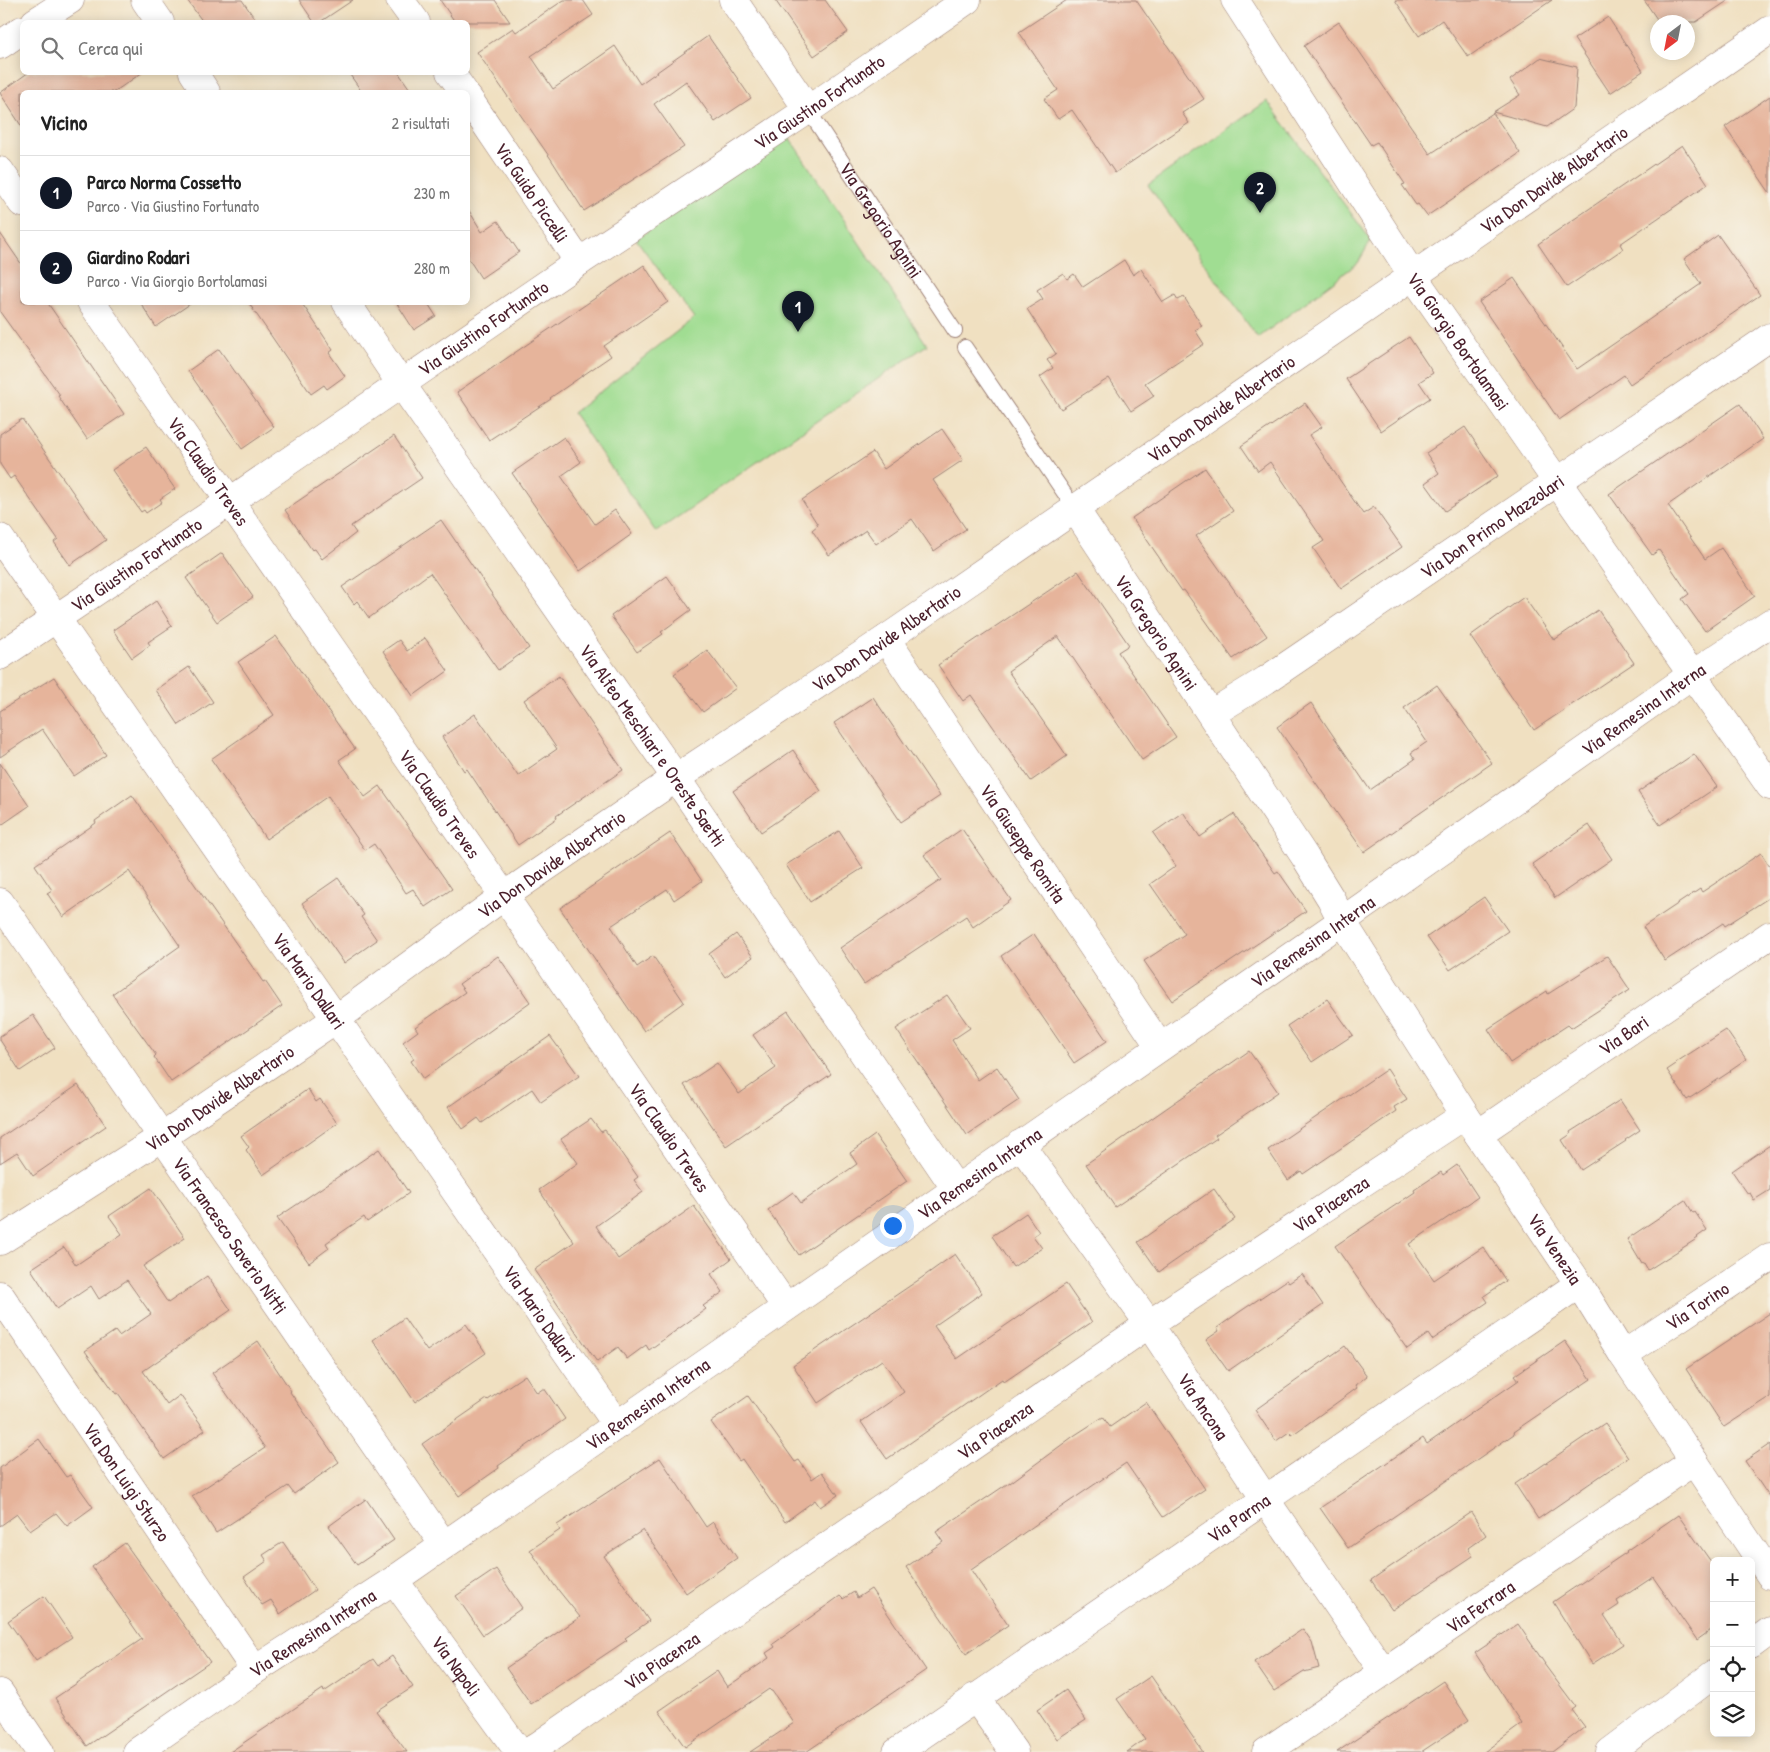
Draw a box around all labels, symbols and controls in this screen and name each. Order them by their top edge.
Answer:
north arrow [1650,15,1695,60]
search box [20,20,470,75]
icon: search [38,34,66,62]
text: Cerca qui [78,35,143,61]
street label: Via Giustino Fortunato [749,48,890,156]
text: Vicino [40,108,87,137]
text: 2 risultati [391,112,450,134]
street label: Via Don Davide Albertario [1474,119,1633,239]
street label: Via Guido Piccelli [489,137,575,247]
street label: Via Gregorio Agnini [833,157,929,283]
text: Parco Norma Cossetto [87,169,241,195]
pin: 2 [1244,172,1276,213]
text: 1 [53,182,59,204]
text: 230 m [414,182,450,204]
text: Parco · Via Giustino Fortunato [87,195,259,217]
text: Giardino Rodari [87,244,190,270]
text: 2 [52,257,60,279]
text: 280 m [414,257,450,279]
street label: Via Giorgio Bortolamasi [1401,267,1516,416]
text: Parco · Via Giorgio Bortolamasi [87,270,268,292]
street label: Via Giustino Fortunato [413,274,554,382]
pin: 1 [782,291,814,332]
street label: Via Don Davide Albertario [1142,348,1300,469]
street label: Via Claudio Treves [162,411,256,531]
street label: Via Don Primo Mazzolari [1415,468,1569,584]
street label: Via Giustino Fortunato [65,511,207,618]
street label: Via Gregorio Agnini [1109,569,1204,696]
street label: Via Don Davide Albertario [807,578,966,698]
street label: Via Alfeo Meschiari e Oreste Saetti [573,639,732,852]
street label: Via Remesina Interna [1576,656,1711,762]
street label: Via Claudio Treves [393,744,487,863]
street label: Via Giuseppe Romita [974,779,1073,908]
street label: Via Don Davide Albertario [472,803,631,924]
street label: Via Remesina Interna [1245,889,1380,994]
street label: Via Mario Dallari [266,927,352,1034]
street label: Via Bari [1593,1009,1654,1061]
street label: Via Don Davide Albertario [140,1038,299,1158]
street label: Via Claudio Treves [623,1077,716,1197]
street label: Via Remesina Interna [912,1121,1047,1226]
street label: Via Francesco Saverio Nitti [167,1151,294,1319]
street label: Via Piacenza [1287,1169,1374,1239]
street label: Via Venezia [1522,1208,1589,1290]
your location [880,1213,906,1239]
street label: Via Mario Dallari [497,1260,583,1367]
street label: Via Torino [1660,1275,1734,1336]
street label: Via Remesina Interna [580,1351,715,1456]
street label: Via Ancona [1172,1367,1236,1445]
street label: Via Piacenza [952,1395,1038,1466]
street label: Via Don Luigi Sturzo [77,1417,177,1547]
street label: Via Parma [1202,1487,1275,1549]
map controls [1710,1557,1755,1737]
button: + [1710,1557,1755,1602]
street label: Via Ferrara [1440,1573,1520,1639]
street label: Via Remesina Interna [244,1582,381,1683]
button: − [1710,1602,1755,1647]
street label: Via Piacenza [618,1625,705,1696]
street label: Via Napoli [425,1630,487,1701]
button: locate [1710,1647,1755,1692]
button: layers [1710,1692,1755,1737]

